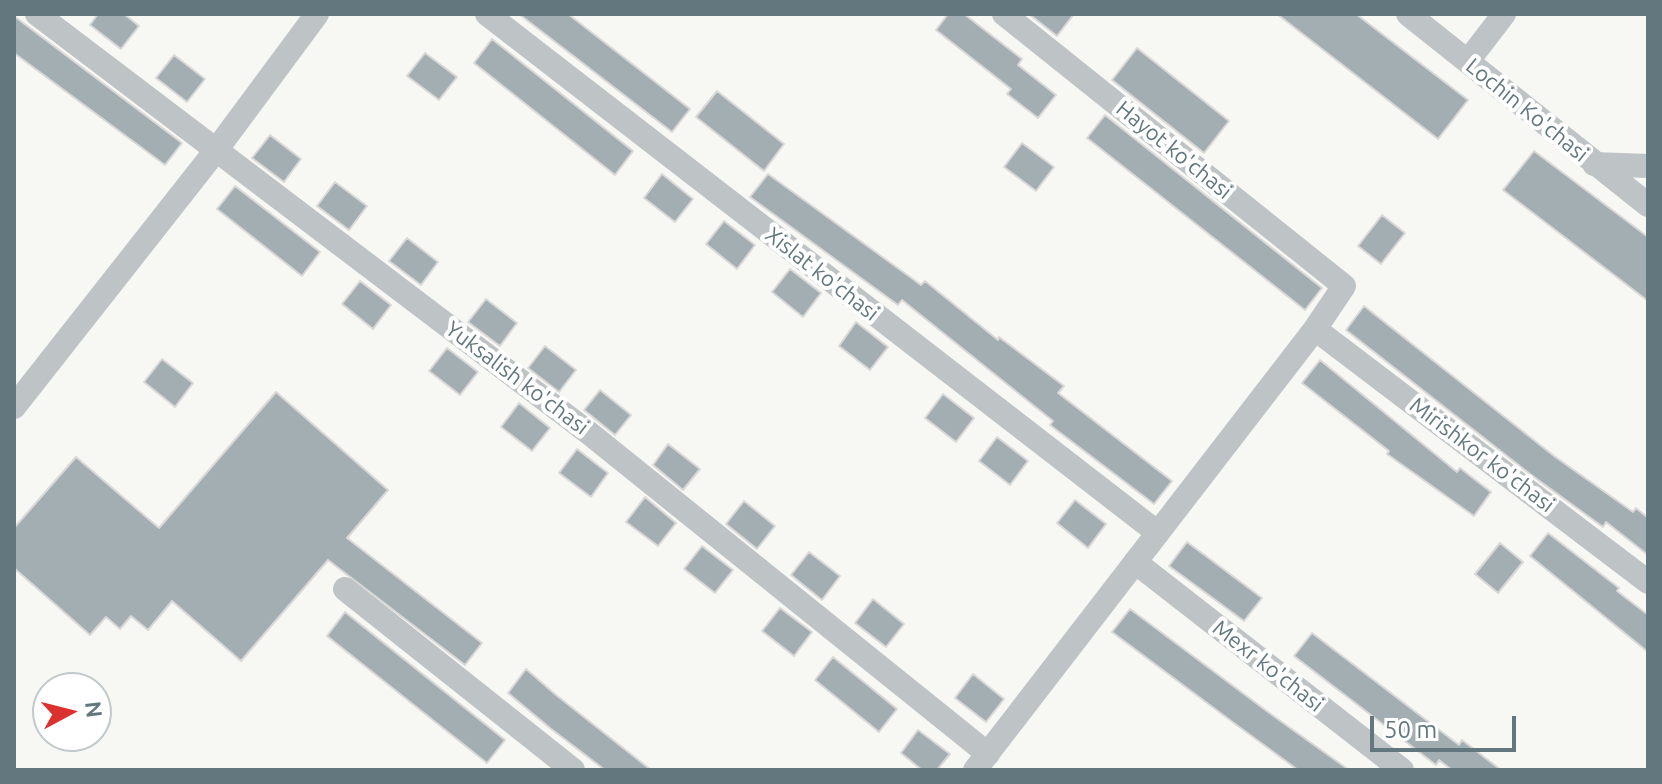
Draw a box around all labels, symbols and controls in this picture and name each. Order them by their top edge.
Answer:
street label: Lochin Ko'chasi [1461,53,1593,167]
street label: Hayot ko'chasi [1111,95,1237,205]
street label: Xislat ko'chasi [760,222,884,326]
street label: Yuksalish ko'chasi [440,316,594,440]
street label: Mirishkor ko'chasi [1404,392,1560,518]
street label: Mexr ko'chasi [1207,615,1329,717]
north arrow [32,672,112,752]
text: N [81,700,108,719]
scale bar [1374,700,1520,750]
text: 50 m [1384,716,1437,743]

